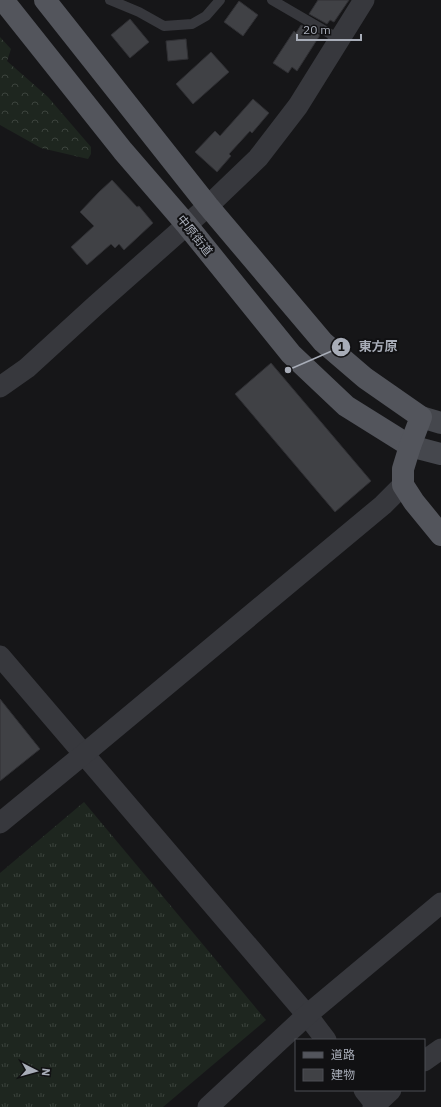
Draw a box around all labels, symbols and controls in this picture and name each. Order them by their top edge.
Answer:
scale bar [297,16,361,42]
text: 20 m [303,22,331,37]
street label: 中原街道 [174,212,216,258]
callout: 東方原 [331,334,406,359]
text: 東方原 [358,338,398,355]
text: 1 [337,339,345,354]
legend [295,1039,425,1091]
text: 道路 [331,1047,355,1062]
north arrow [16,1051,56,1091]
text: N [39,1067,53,1077]
text: 建物 [331,1067,355,1082]

